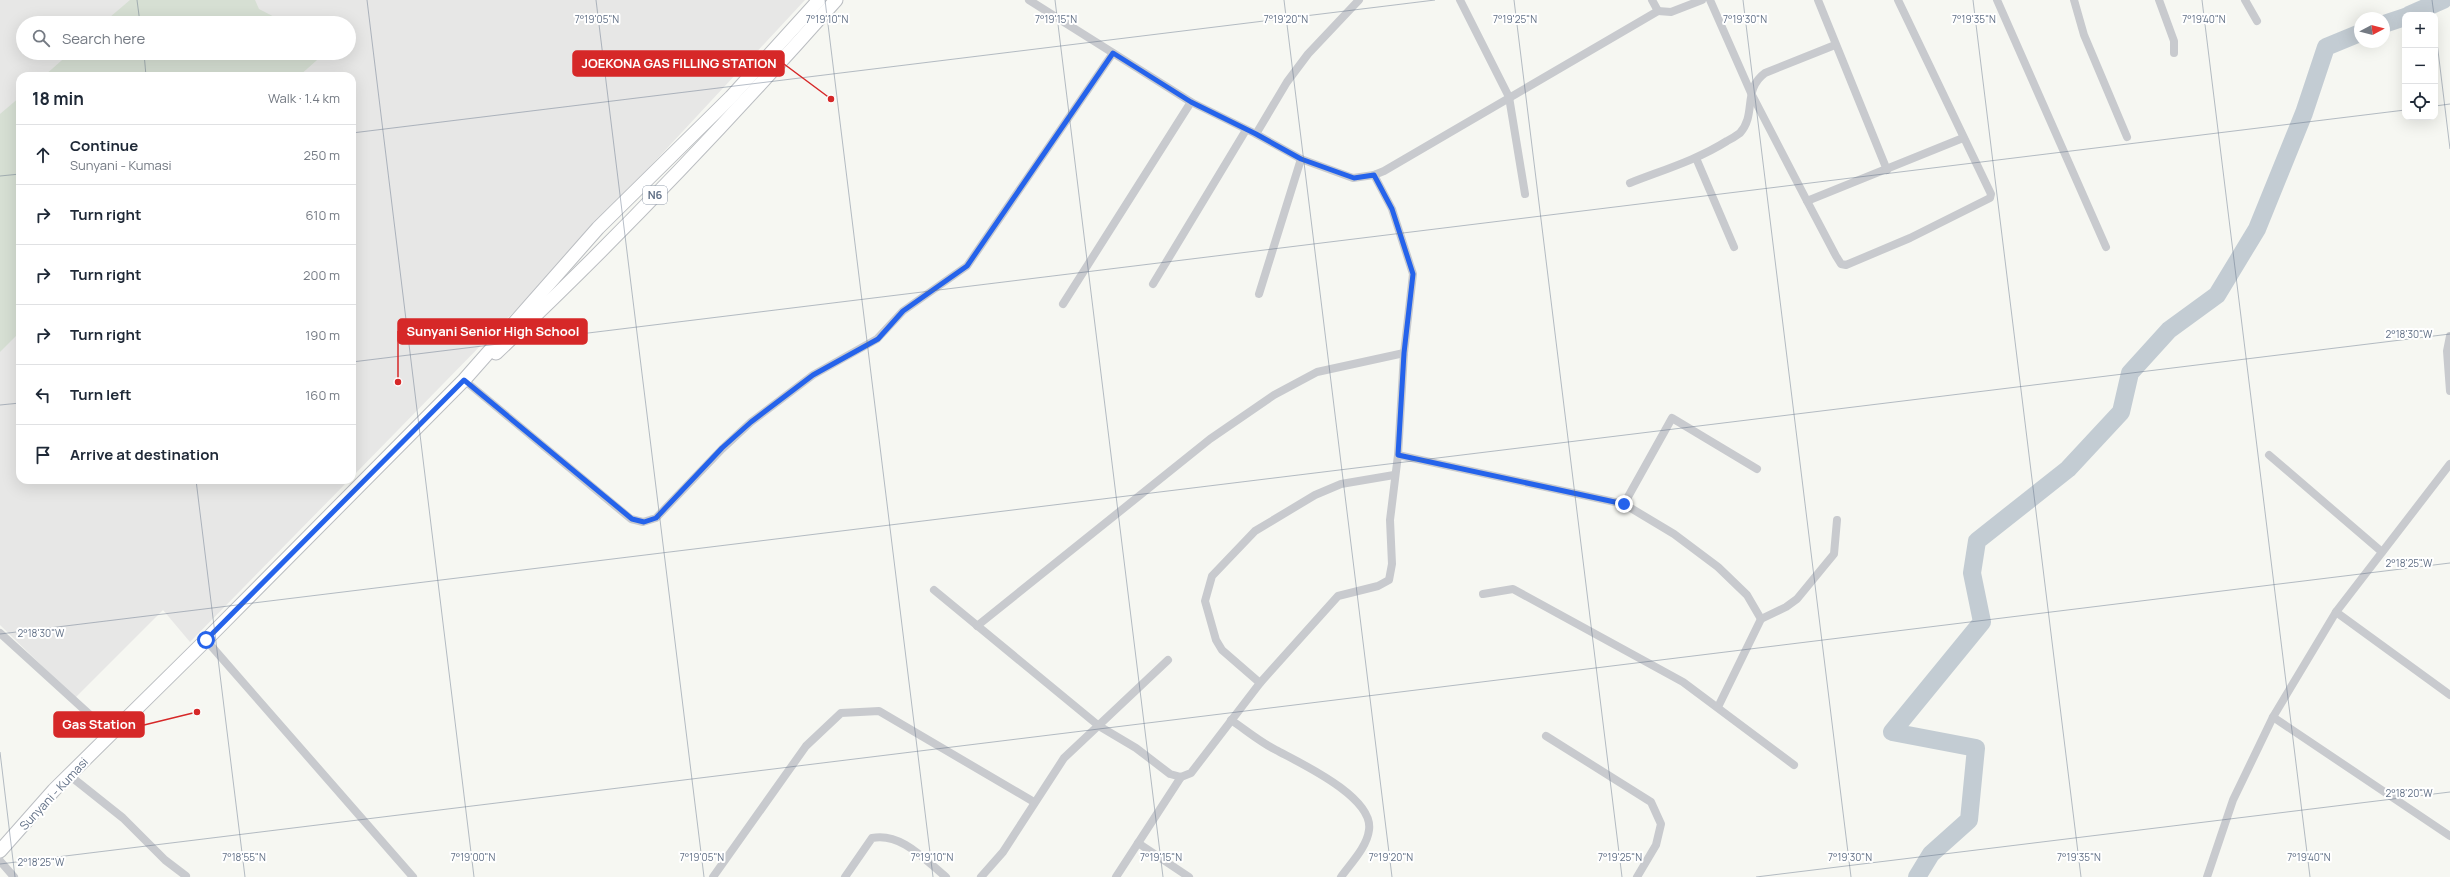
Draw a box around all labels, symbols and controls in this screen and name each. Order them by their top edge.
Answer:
text: 7°19'05"N [575,12,619,26]
text: 7°19'10"N [806,12,848,26]
text: 7°19'15"N [1035,12,1077,26]
text: 7°19'20"N [1264,12,1308,26]
text: 7°19'25"N [1493,12,1537,26]
text: 7°19'30"N [1723,12,1767,26]
text: 7°19'35"N [1952,12,1996,26]
text: 7°19'40"N [2182,12,2226,26]
north arrow [2354,12,2390,48]
map controls [2402,12,2438,120]
button: + [2402,12,2438,48]
search box [16,16,356,60]
icon: search [30,27,52,49]
text: Search here [62,28,145,49]
button: − [2402,48,2438,84]
callout: JOEKONA GAS FILLING STATION [573,51,784,76]
text: JOEKONA GAS FILLING STATION [581,54,777,72]
button: locate [2402,84,2438,120]
text: 18 min [32,87,84,110]
text: Walk · 1.4 km [268,89,340,107]
text: Continue [70,135,138,156]
icon: ahead [32,144,54,166]
text: 250 m [304,146,340,164]
text: Sunyani - Kumasi [70,156,172,174]
road number: N6 [643,186,667,204]
icon: right [32,204,54,226]
text: Turn right [70,204,141,225]
text: 610 m [306,206,340,224]
icon: right [32,264,54,286]
text: Turn right [70,264,141,285]
text: 200 m [303,266,340,284]
callout: Sunyani Senior High School [398,319,587,344]
text: Sunyani Senior High School [407,322,579,340]
icon: right [32,324,54,346]
text: Turn right [70,324,141,345]
text: 190 m [305,326,340,344]
text: 2°18'30"W [2386,327,2433,341]
icon: left [32,384,54,406]
text: Turn left [70,384,132,405]
text: 160 m [305,386,340,404]
icon: arrive [32,444,54,466]
text: Arrive at destination [70,444,219,465]
route end [1615,495,1633,513]
text: 2°18'25"W [2386,556,2433,570]
text: 2°18'30"W [18,626,65,640]
route start [197,631,215,649]
callout: Gas Station [54,712,144,737]
text: Gas Station [62,715,136,733]
street label: Sunyani - Kumasi [15,754,92,834]
text: 2°18'20"W [2385,786,2433,800]
text: 7°18'55"N [222,850,266,864]
text: 7°19'00"N [451,850,496,864]
text: 7°19'05"N [680,850,724,864]
text: 7°19'10"N [911,850,953,864]
text: 7°19'15"N [1140,850,1182,864]
text: 7°19'20"N [1369,850,1413,864]
text: 7°19'25"N [1598,850,1642,864]
text: 7°19'30"N [1828,850,1872,864]
text: 7°19'35"N [2057,850,2101,864]
text: 7°19'40"N [2287,850,2331,864]
text: 2°18'25"W [18,855,65,869]

